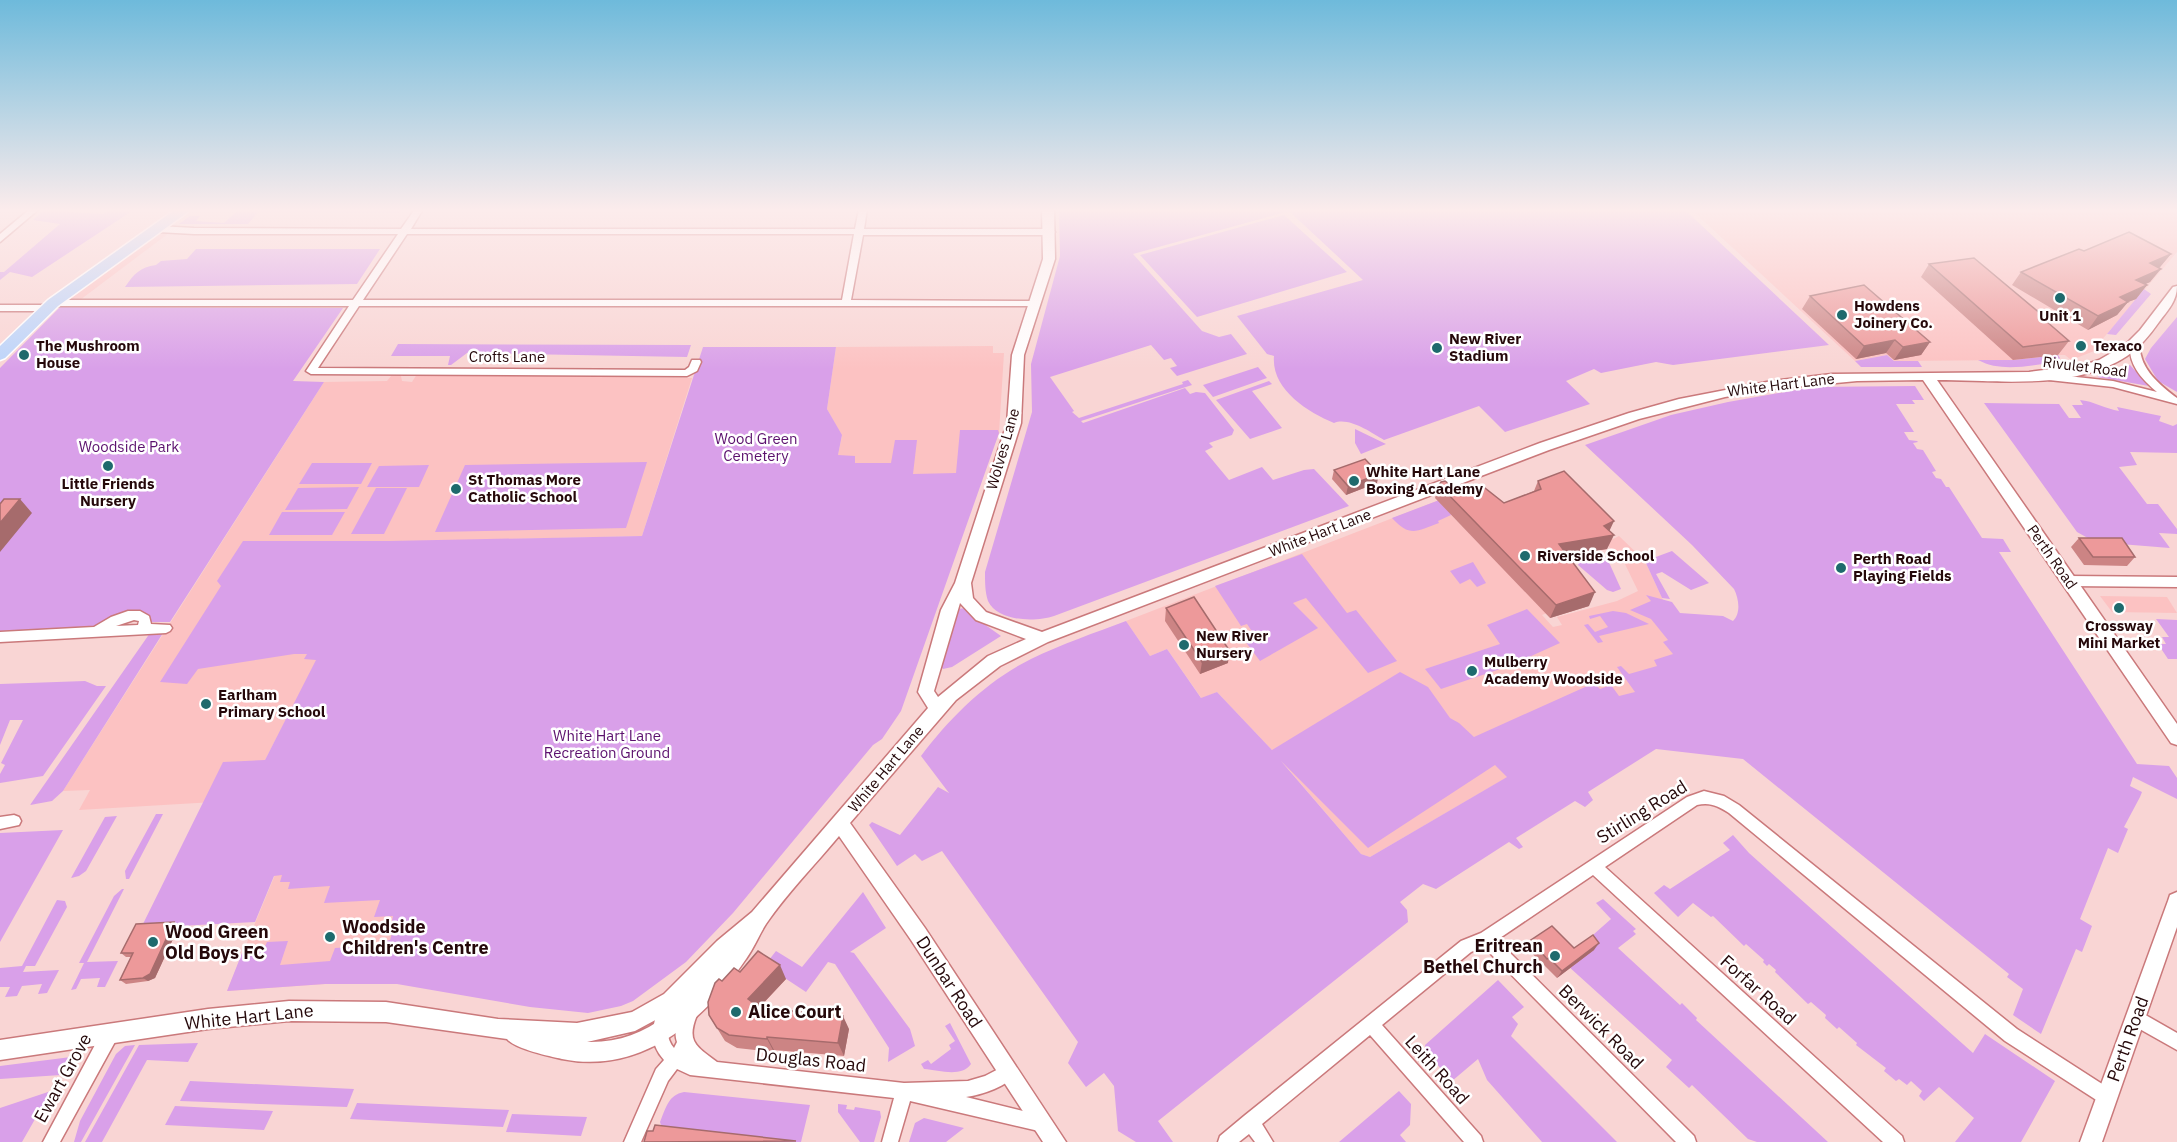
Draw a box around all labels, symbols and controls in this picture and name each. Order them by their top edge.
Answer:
marker: Unit 1 [2053,291,2067,305]
place label: Howdens Joinery Co. [1854,296,1933,332]
place label: Unit 1 [2039,306,2081,325]
marker: Howdens Joinery Co. [1835,308,1849,322]
place label: New River Stadium [1449,329,1521,365]
place label: The Mushroom House [36,336,140,372]
place label: Texaco [2093,336,2142,355]
marker: Texaco [2074,339,2088,353]
marker: New River Stadium [1430,341,1444,355]
street label: Crofts Lane [469,347,545,366]
marker: The Mushroom House [17,348,31,362]
street label: Rivulet Road [2042,352,2128,381]
street label: White Hart Lane [1726,369,1836,401]
street label: Wolves Lane [982,406,1023,492]
park label: Wood Green Cemetery [714,429,798,465]
park label: Woodside Park [79,437,179,456]
marker: Little Friends Nursery [101,459,115,473]
place label: White Hart Lane Boxing Academy [1366,462,1483,498]
place label: St Thomas More Catholic School [468,470,581,506]
place label: Little Friends Nursery [62,474,155,510]
marker: White Hart Lane Boxing Academy [1347,474,1361,488]
marker: St Thomas More Catholic School [449,482,463,496]
street label: White Hart Lane [1266,504,1374,561]
street label: Perth Road [2023,521,2082,593]
place label: Riverside School [1537,546,1655,565]
marker: Riverside School [1518,549,1532,563]
place label: Perth Road Playing Fields [1853,549,1952,585]
marker: Perth Road Playing Fields [1834,561,1848,575]
marker: Crossway Mini Market [2112,601,2126,615]
place label: Crossway Mini Market [2078,616,2161,652]
place label: New River Nursery [1196,626,1268,662]
marker: New River Nursery [1177,638,1191,652]
place label: Mulberry Academy Woodside [1484,652,1623,688]
marker: Mulberry Academy Woodside [1465,664,1479,678]
place label: Earlham Primary School [218,685,326,721]
marker: Earlham Primary School [199,697,213,711]
street label: White Hart Lane [844,721,928,816]
park label: White Hart Lane Recreation Ground [544,726,670,762]
street label: Stirling Road [1592,775,1691,849]
place label: Woodside Children's Centre [342,915,489,959]
place label: Wood Green Old Boys FC [165,920,269,964]
marker: Woodside Children's Centre [323,930,337,944]
street label: Dunbar Road [911,932,988,1032]
place label: Eritrean Bethel Church [1423,934,1543,978]
marker: Wood Green Old Boys FC [146,935,160,949]
marker: Eritrean Bethel Church [1548,949,1562,963]
street label: Forfar Road [1716,950,1801,1030]
street label: Berwick Road [1554,979,1649,1074]
street label: Perth Road [2101,993,2154,1085]
street label: White Hart Lane [183,998,315,1035]
place label: Alice Court [748,1000,841,1023]
marker: Alice Court [729,1005,743,1019]
street label: Ewart Grove [29,1029,97,1126]
street label: Leith Road [1400,1030,1474,1109]
street label: Douglas Road [755,1042,867,1077]

